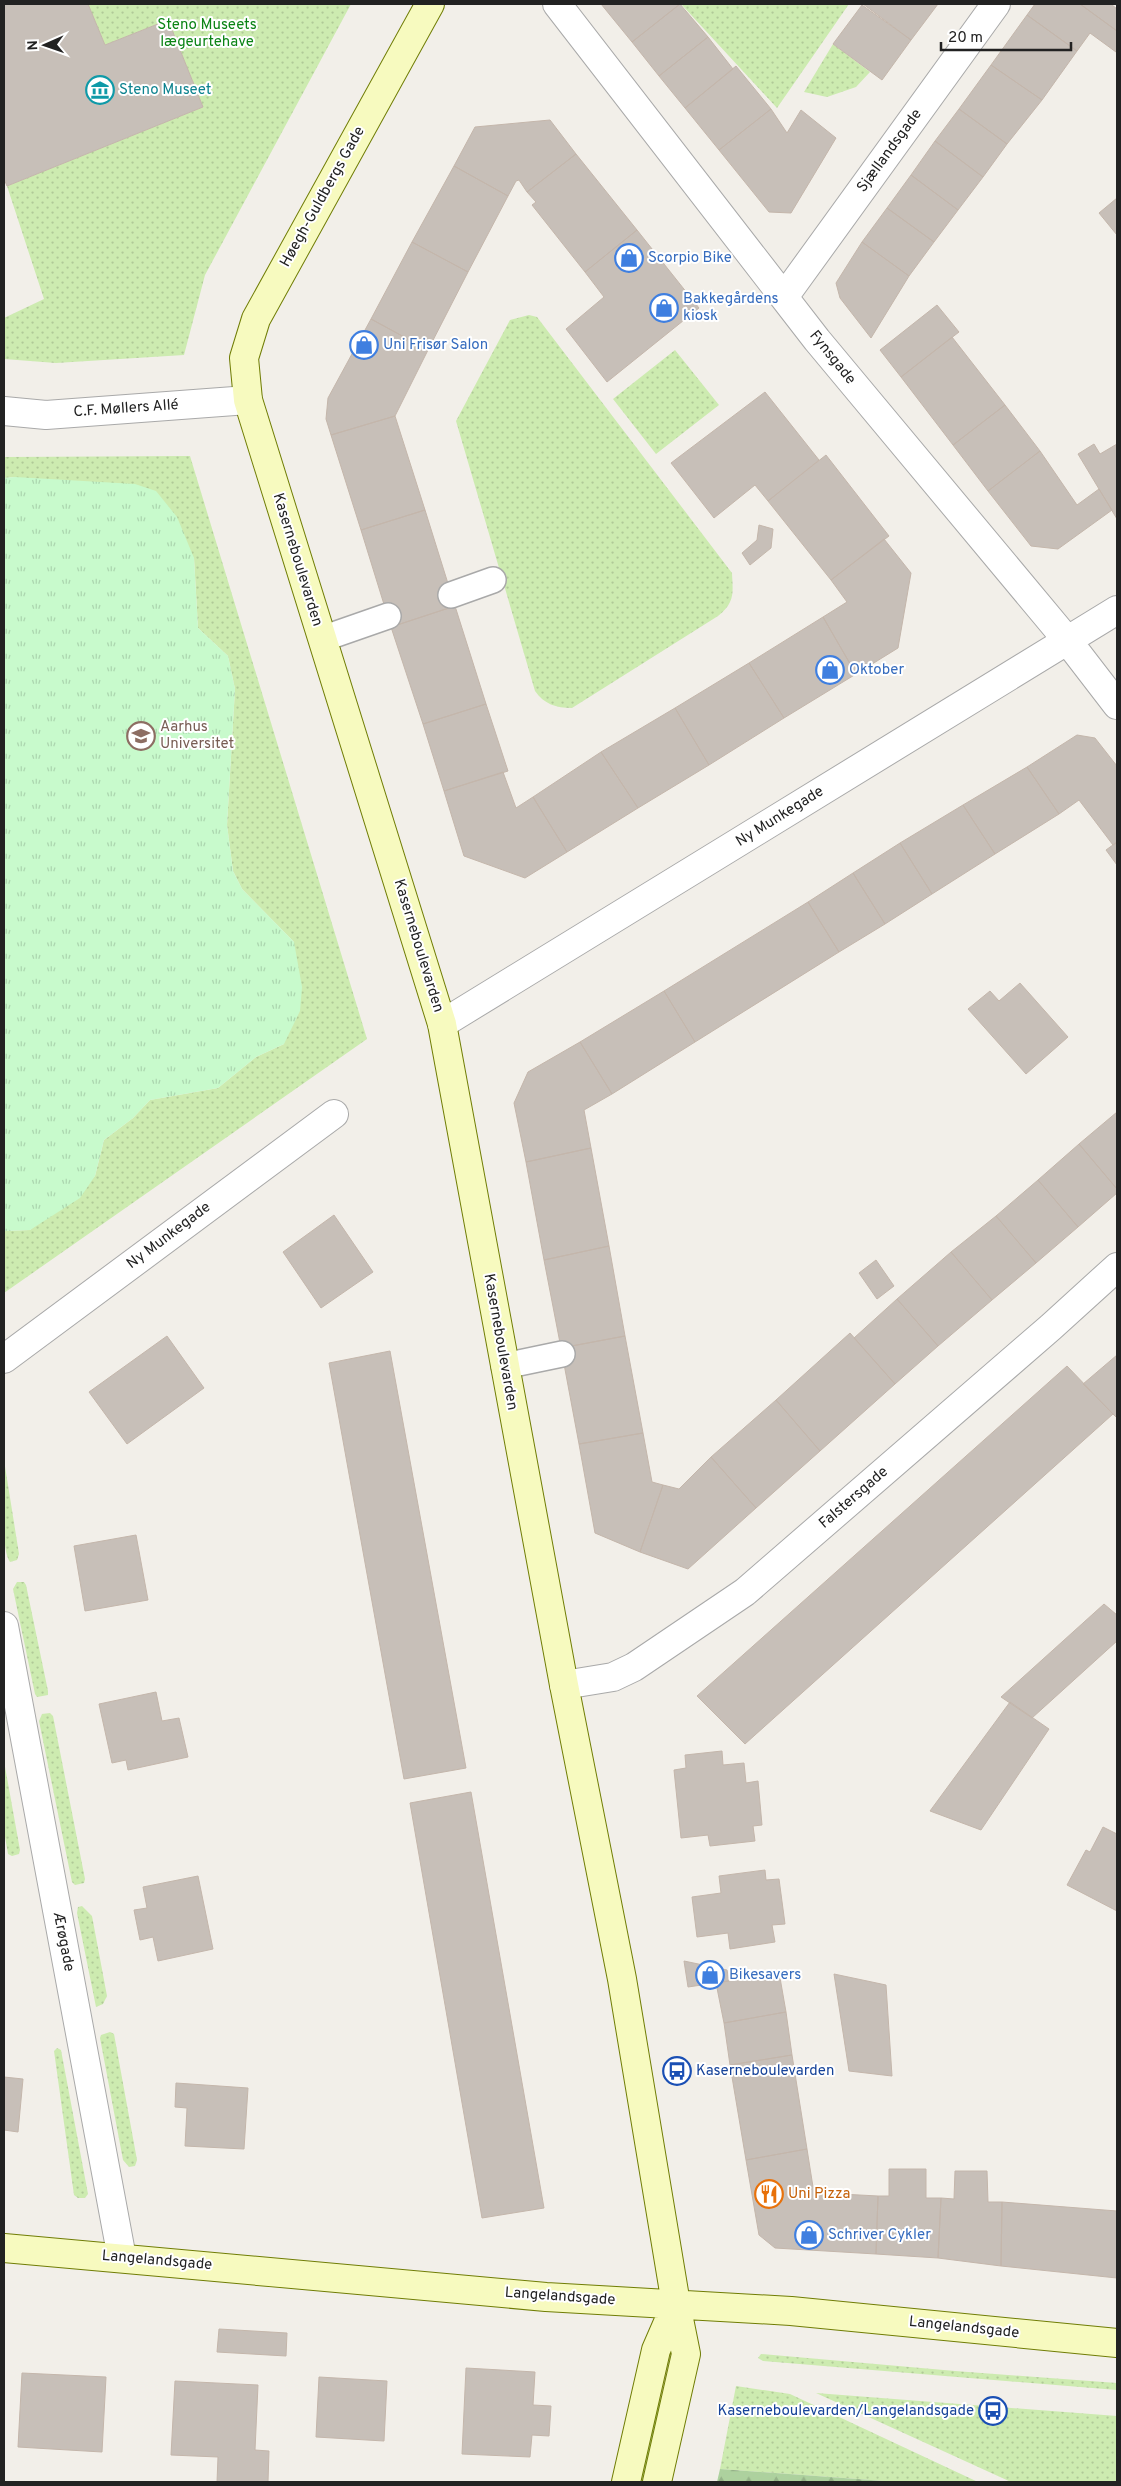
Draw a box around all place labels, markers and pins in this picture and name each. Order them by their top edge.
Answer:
museum icon: Steno Museet [85,75,115,105]
place label: Steno Museet [119,81,211,100]
shop icon: Scorpio Bike [614,243,644,273]
place label: Scorpio Bike [648,249,732,268]
place label: Bakkegårdens kiosk [683,290,779,326]
shop icon: Bakkegårdens kiosk [649,293,679,323]
shop icon: Uni Frisør Salon [349,330,379,360]
place label: Uni Frisør Salon [383,336,488,355]
shop icon: Oktober [815,655,845,685]
place label: Oktober [849,661,905,680]
place label: Aarhus Universitet [160,718,234,754]
school or university icon: Aarhus Universitet [126,721,156,751]
shop icon: Bikesavers [695,1960,725,1990]
place label: Bikesavers [729,1966,801,1985]
bus stop icon: Kaserneboulevarden [662,2056,692,2086]
place label: Kaserneboulevarden [696,2062,834,2081]
restaurant icon: Uni Pizza [754,2179,784,2209]
place label: Uni Pizza [788,2185,850,2204]
shop icon: Schriver Cykler [794,2220,824,2250]
place label: Schriver Cykler [828,2226,931,2245]
bus stop icon: Kaserneboulevarden/Langelandsgade [978,2396,1008,2426]
place label: Kaserneboulevarden/Langelandsgade [718,2402,974,2421]

